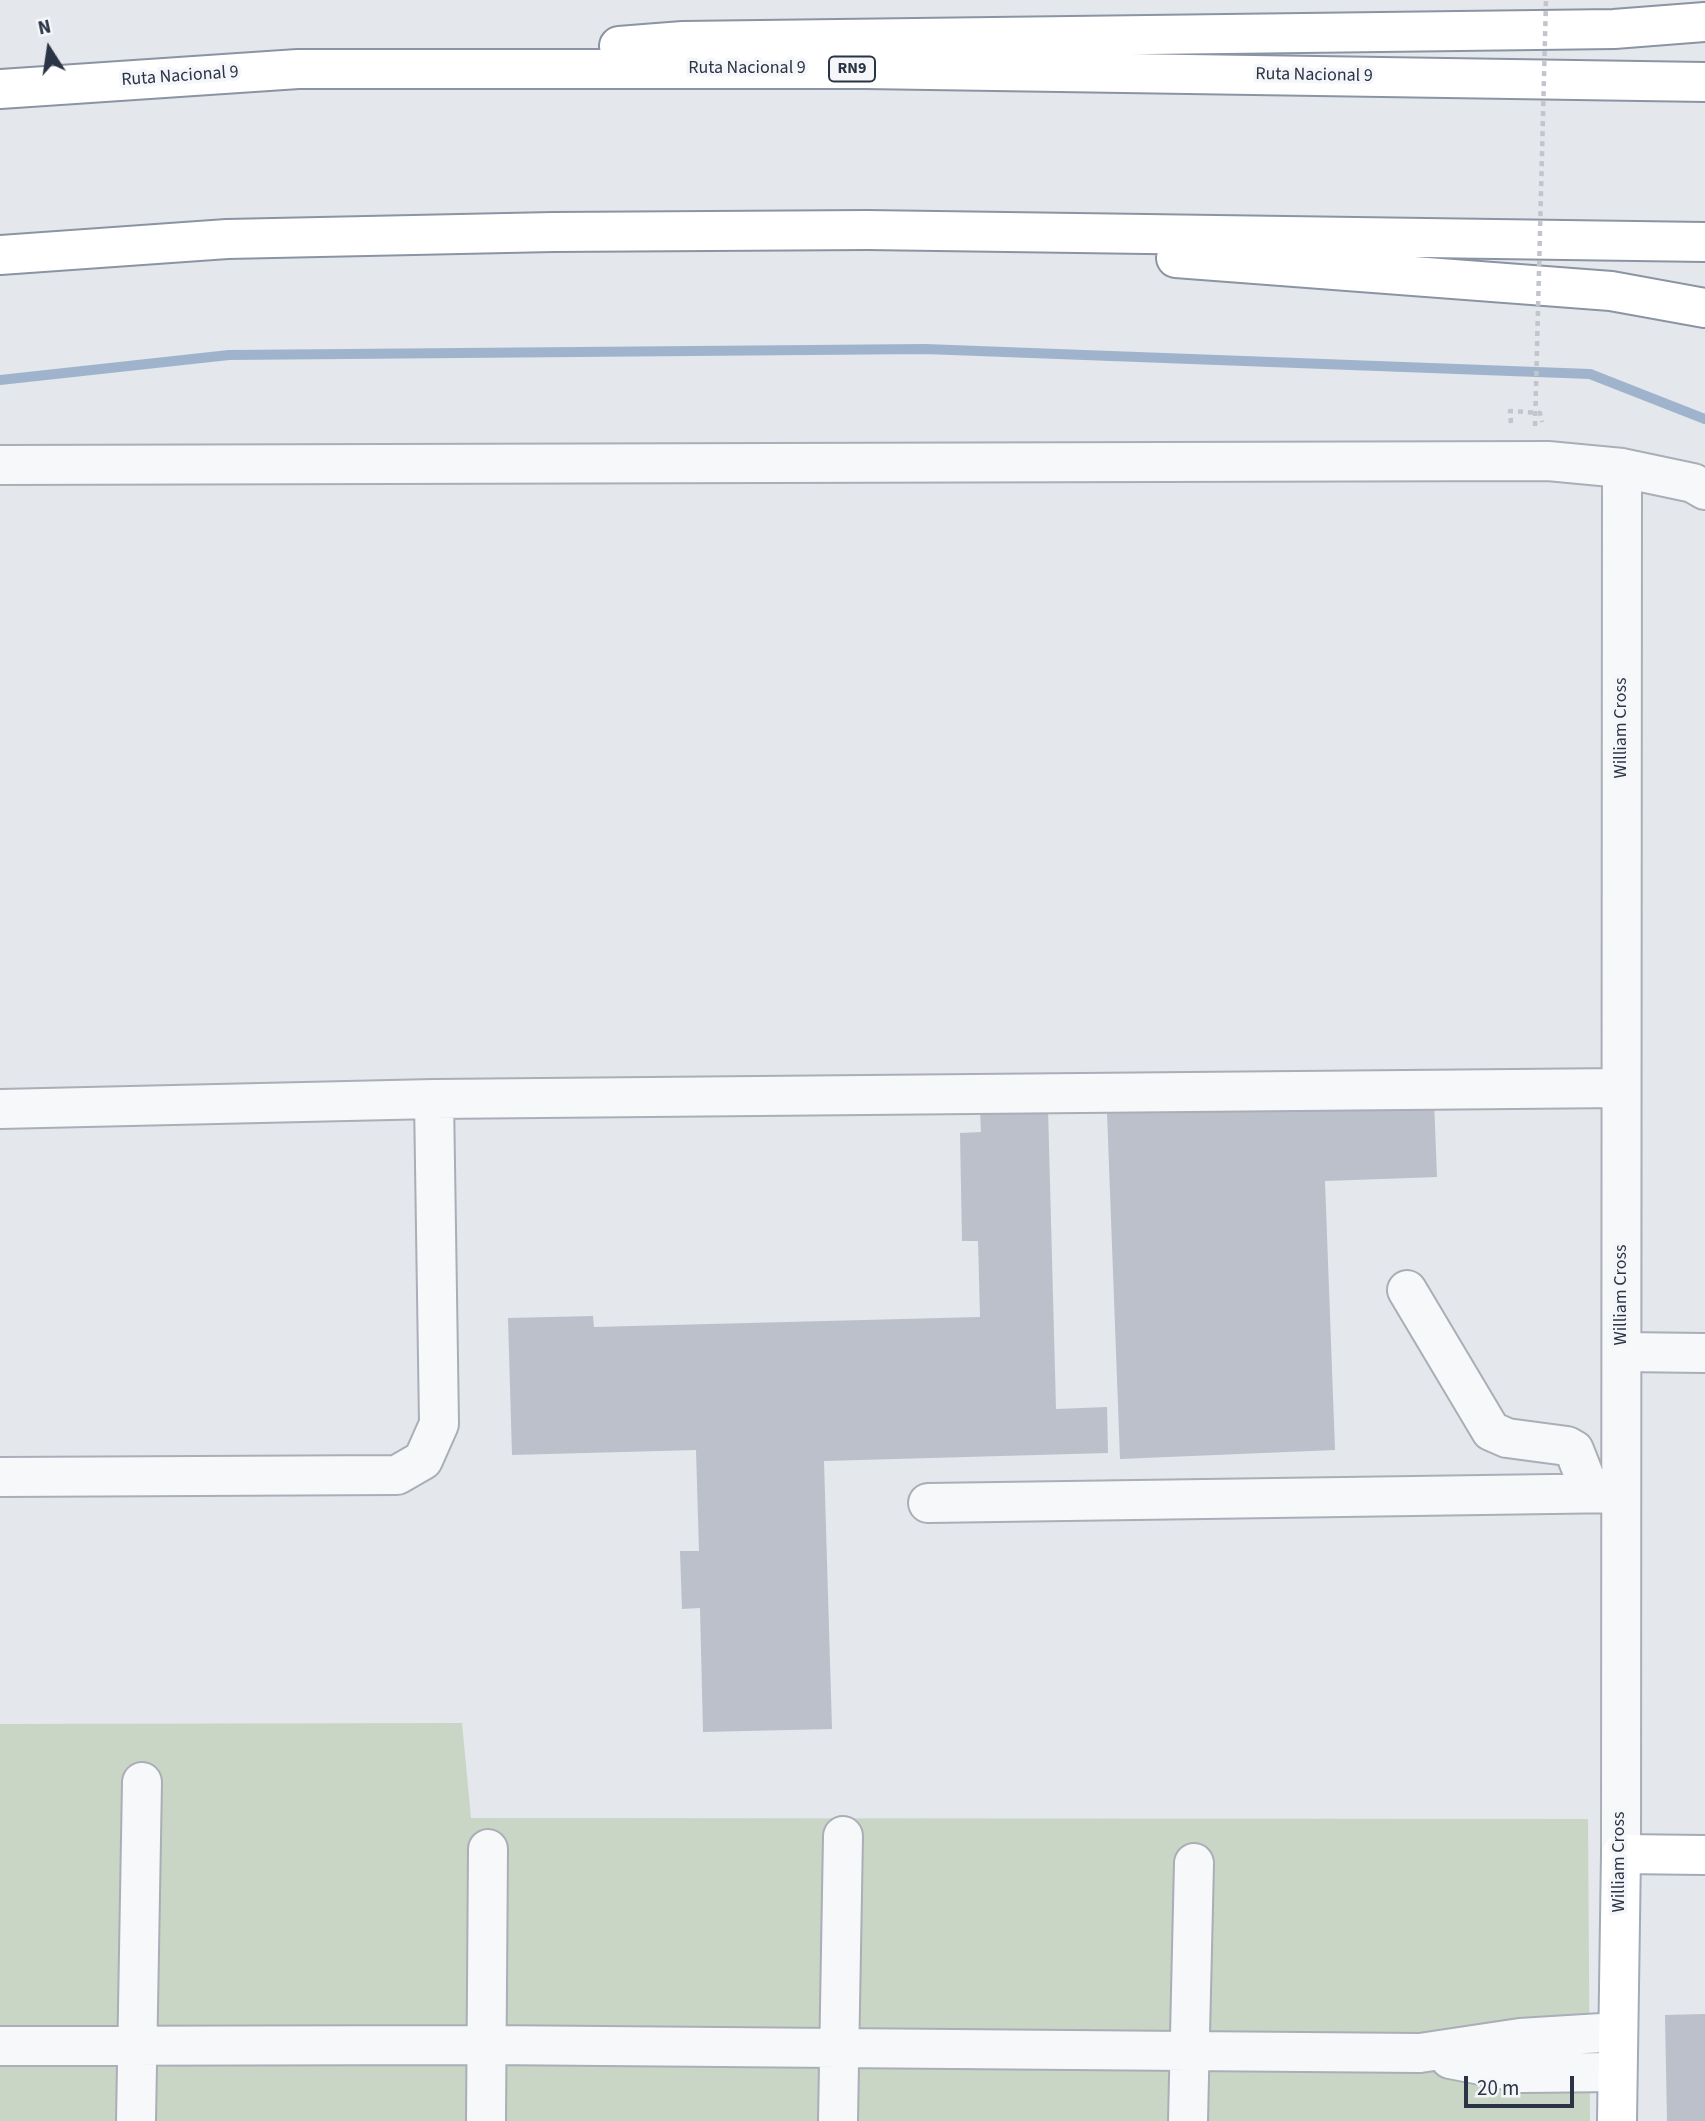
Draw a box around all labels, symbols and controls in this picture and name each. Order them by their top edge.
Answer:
text: N [36,13,54,42]
north arrow [14,14,84,84]
road number: RN9 [829,57,875,82]
street label: Ruta Nacional 9 [688,58,806,80]
street label: Ruta Nacional 9 [121,62,239,92]
street label: Ruta Nacional 9 [1255,64,1373,88]
street label: William Cross [1611,678,1633,778]
street label: William Cross [1611,1245,1633,1345]
street label: William Cross [1609,1812,1631,1912]
scale bar [1467,2062,1577,2106]
text: 20 m [1477,2073,1519,2103]

